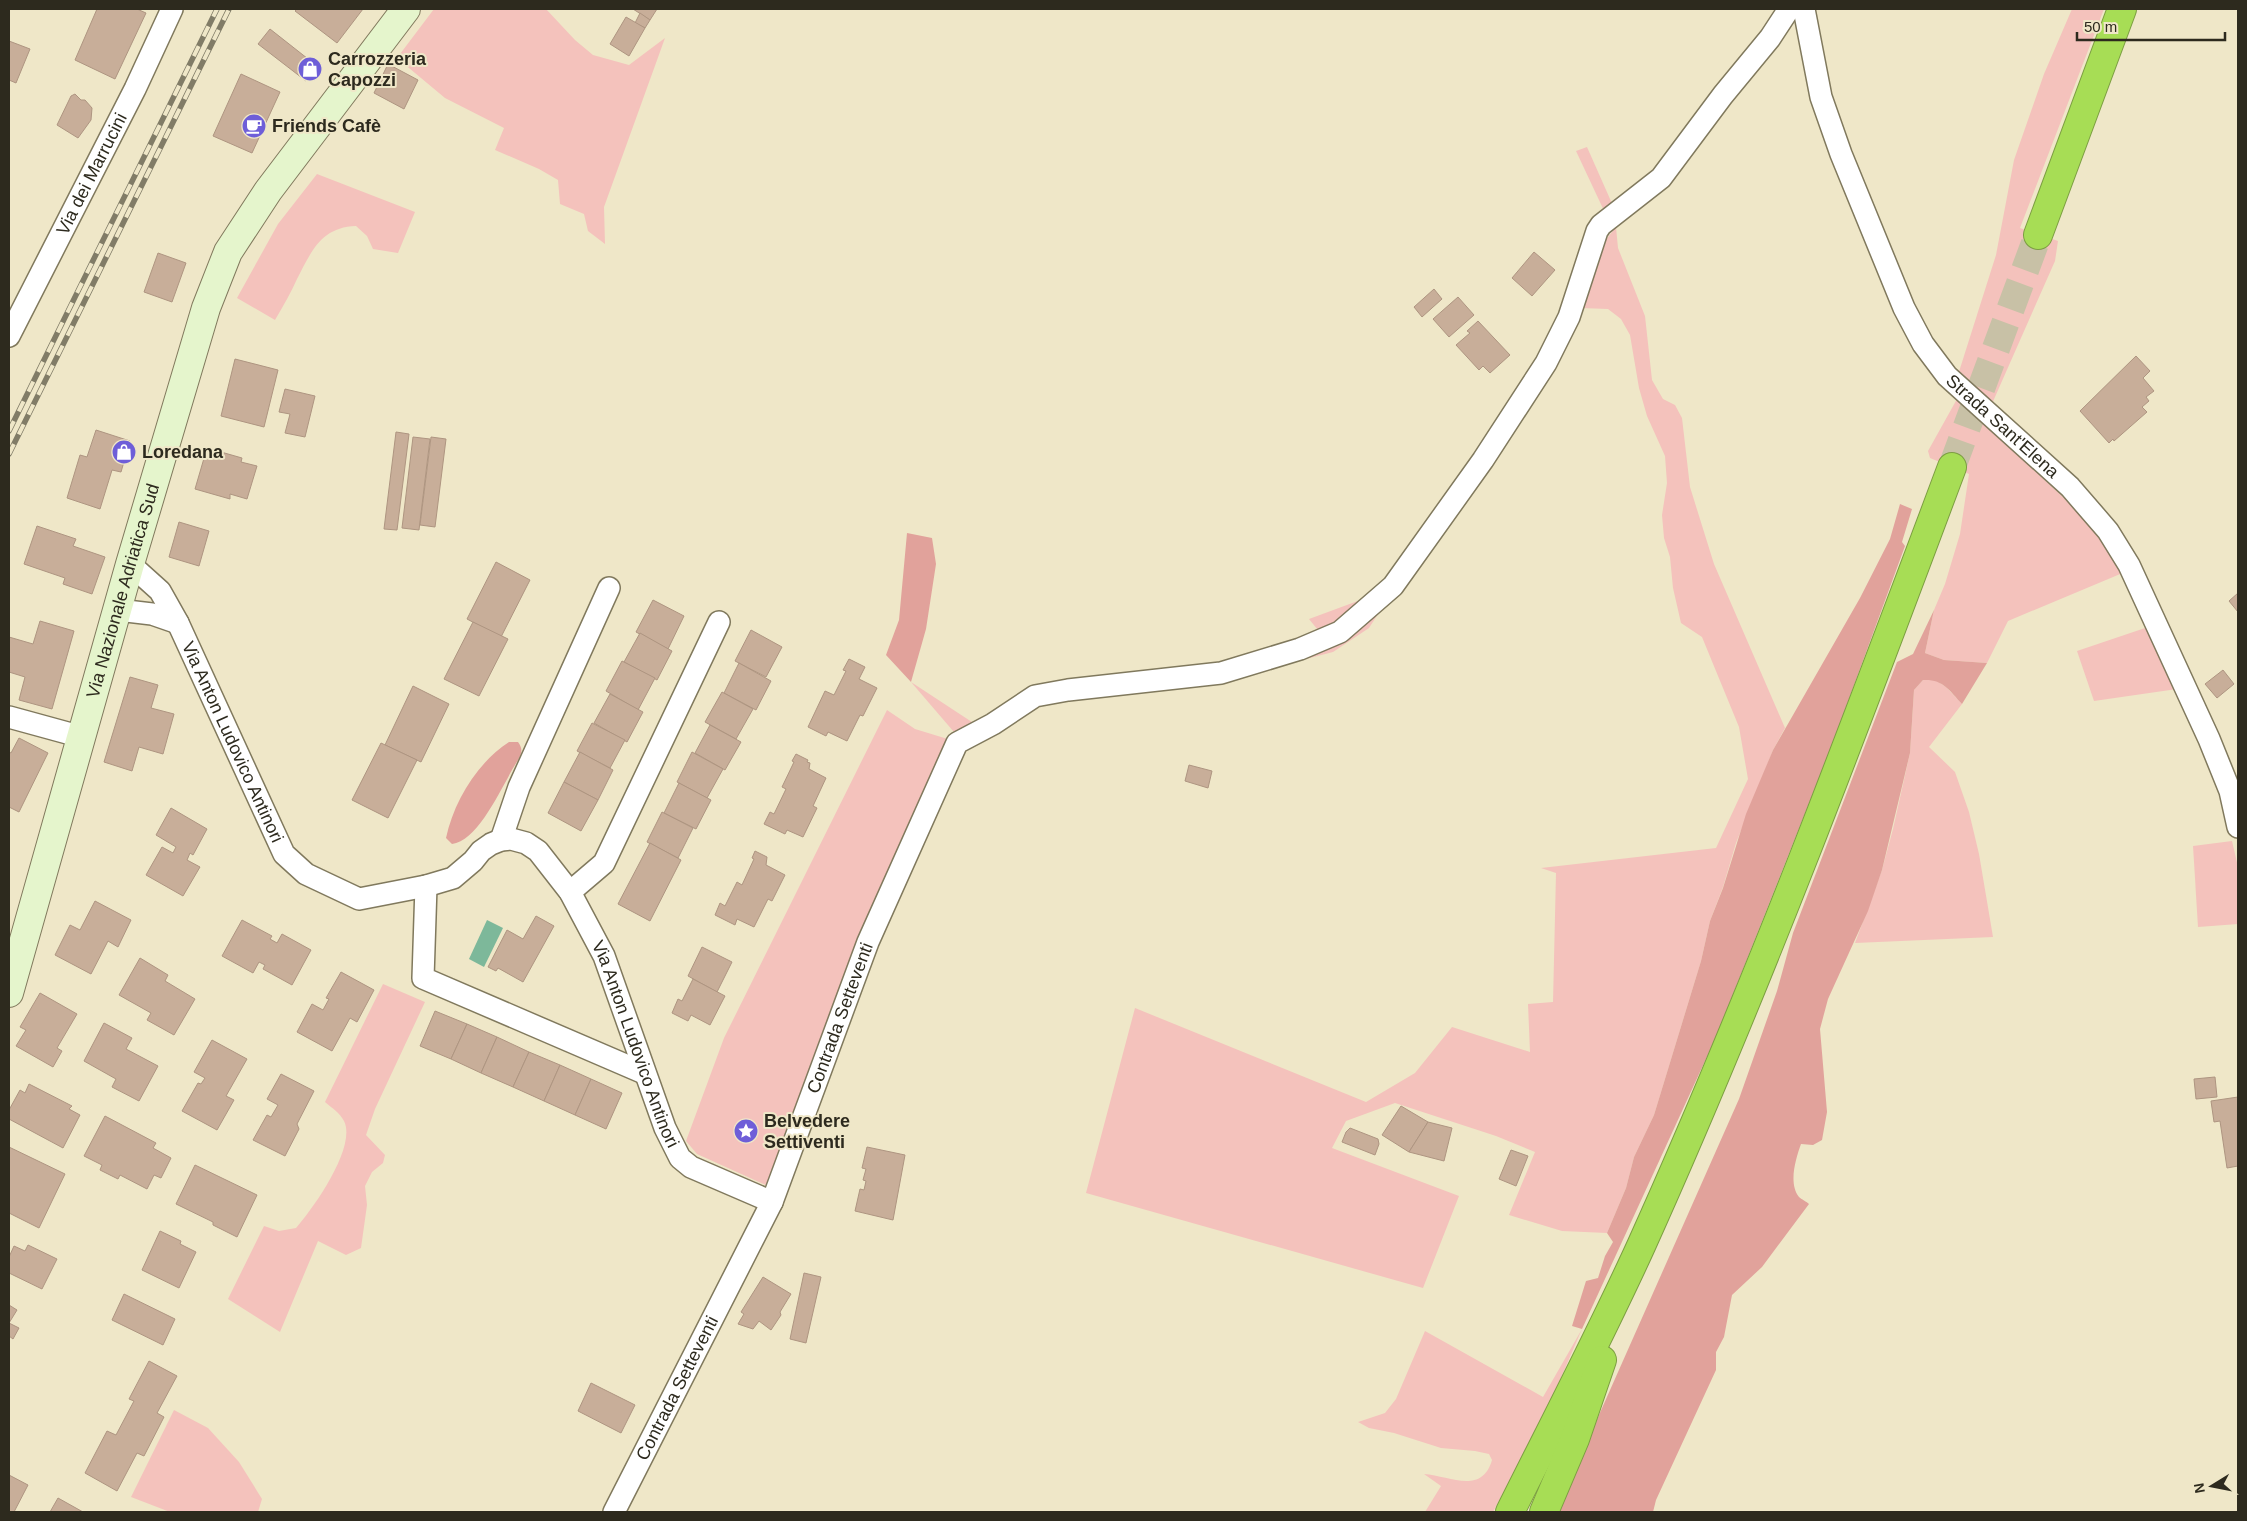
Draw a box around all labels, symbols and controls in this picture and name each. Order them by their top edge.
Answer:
scale bar [2077,10,2224,42]
text: 50 m [2084,18,2117,35]
place label: Carrozzeria Capozzi [328,49,427,90]
shop icon: Carrozzeria Capozzi [297,56,323,82]
street label: Via dei Marrucini [52,110,131,238]
cafe icon: Friends Cafè [241,113,267,139]
place label: Friends Cafè [272,116,381,136]
street label: Strada Sant'Elena [1942,370,2064,483]
shop icon: Loredana [111,439,137,465]
place label: Loredana [142,442,224,462]
street label: Via Nazionale Adriatica Sud [83,481,163,700]
street label: Via Anton Ludovico Antinori [178,638,287,846]
street label: Via Anton Ludovico Antinori [588,937,683,1151]
street label: Contrada Setteventi [803,940,877,1096]
place label: Belvedere Settiventi [764,1111,850,1152]
place icon: Belvedere Settiventi [733,1118,759,1144]
street label: Contrada Setteventi [632,1313,722,1464]
north arrow [2187,1461,2237,1511]
text: N [2190,1482,2208,1495]

